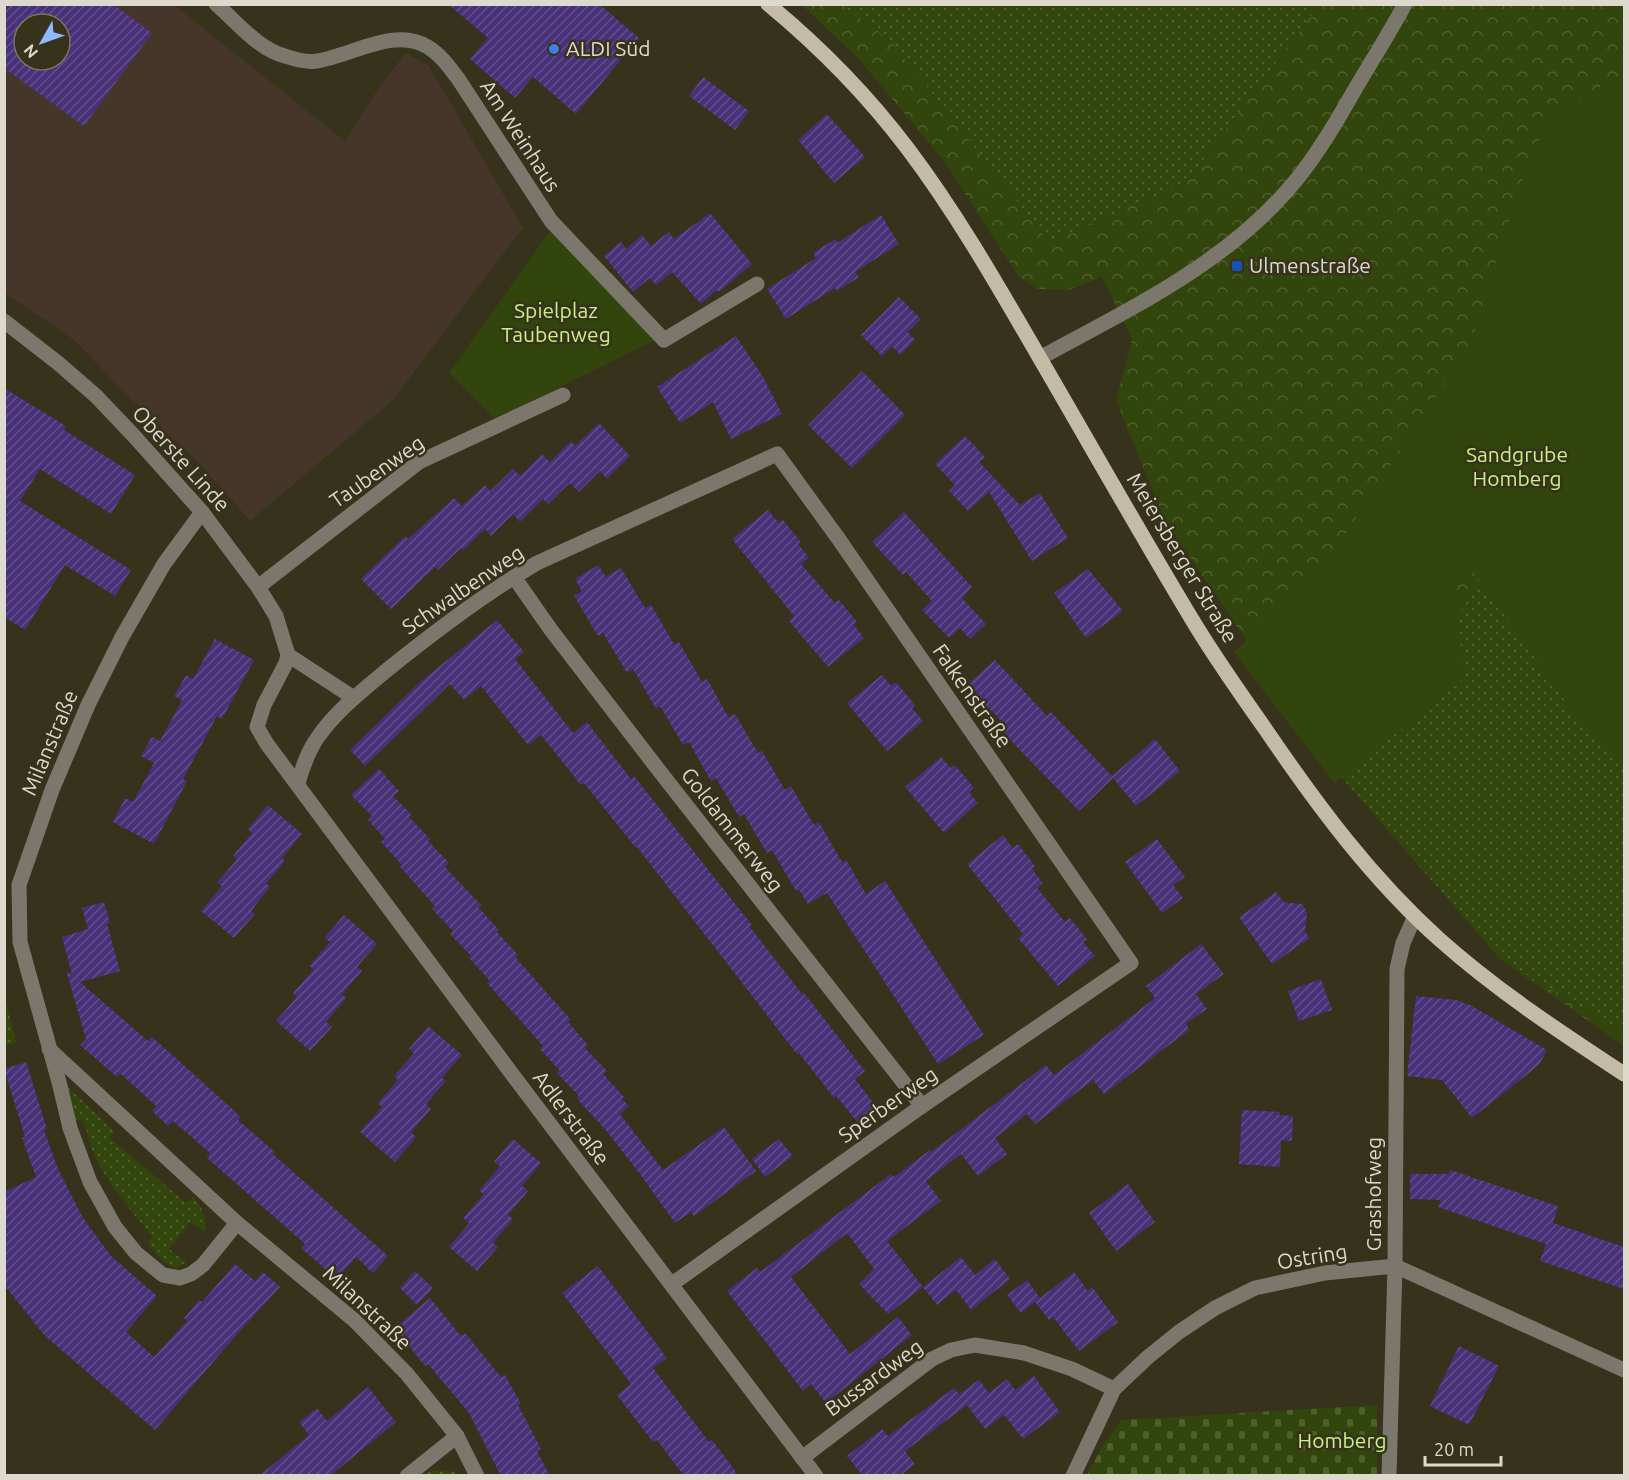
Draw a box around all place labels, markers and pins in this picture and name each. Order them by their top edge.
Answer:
place label: ALDI Süd [566,36,651,60]
marker: ALDI Süd [547,42,561,56]
place label: Ulmenstraße [1249,253,1371,277]
marker: Ulmenstraße [1230,259,1244,273]

